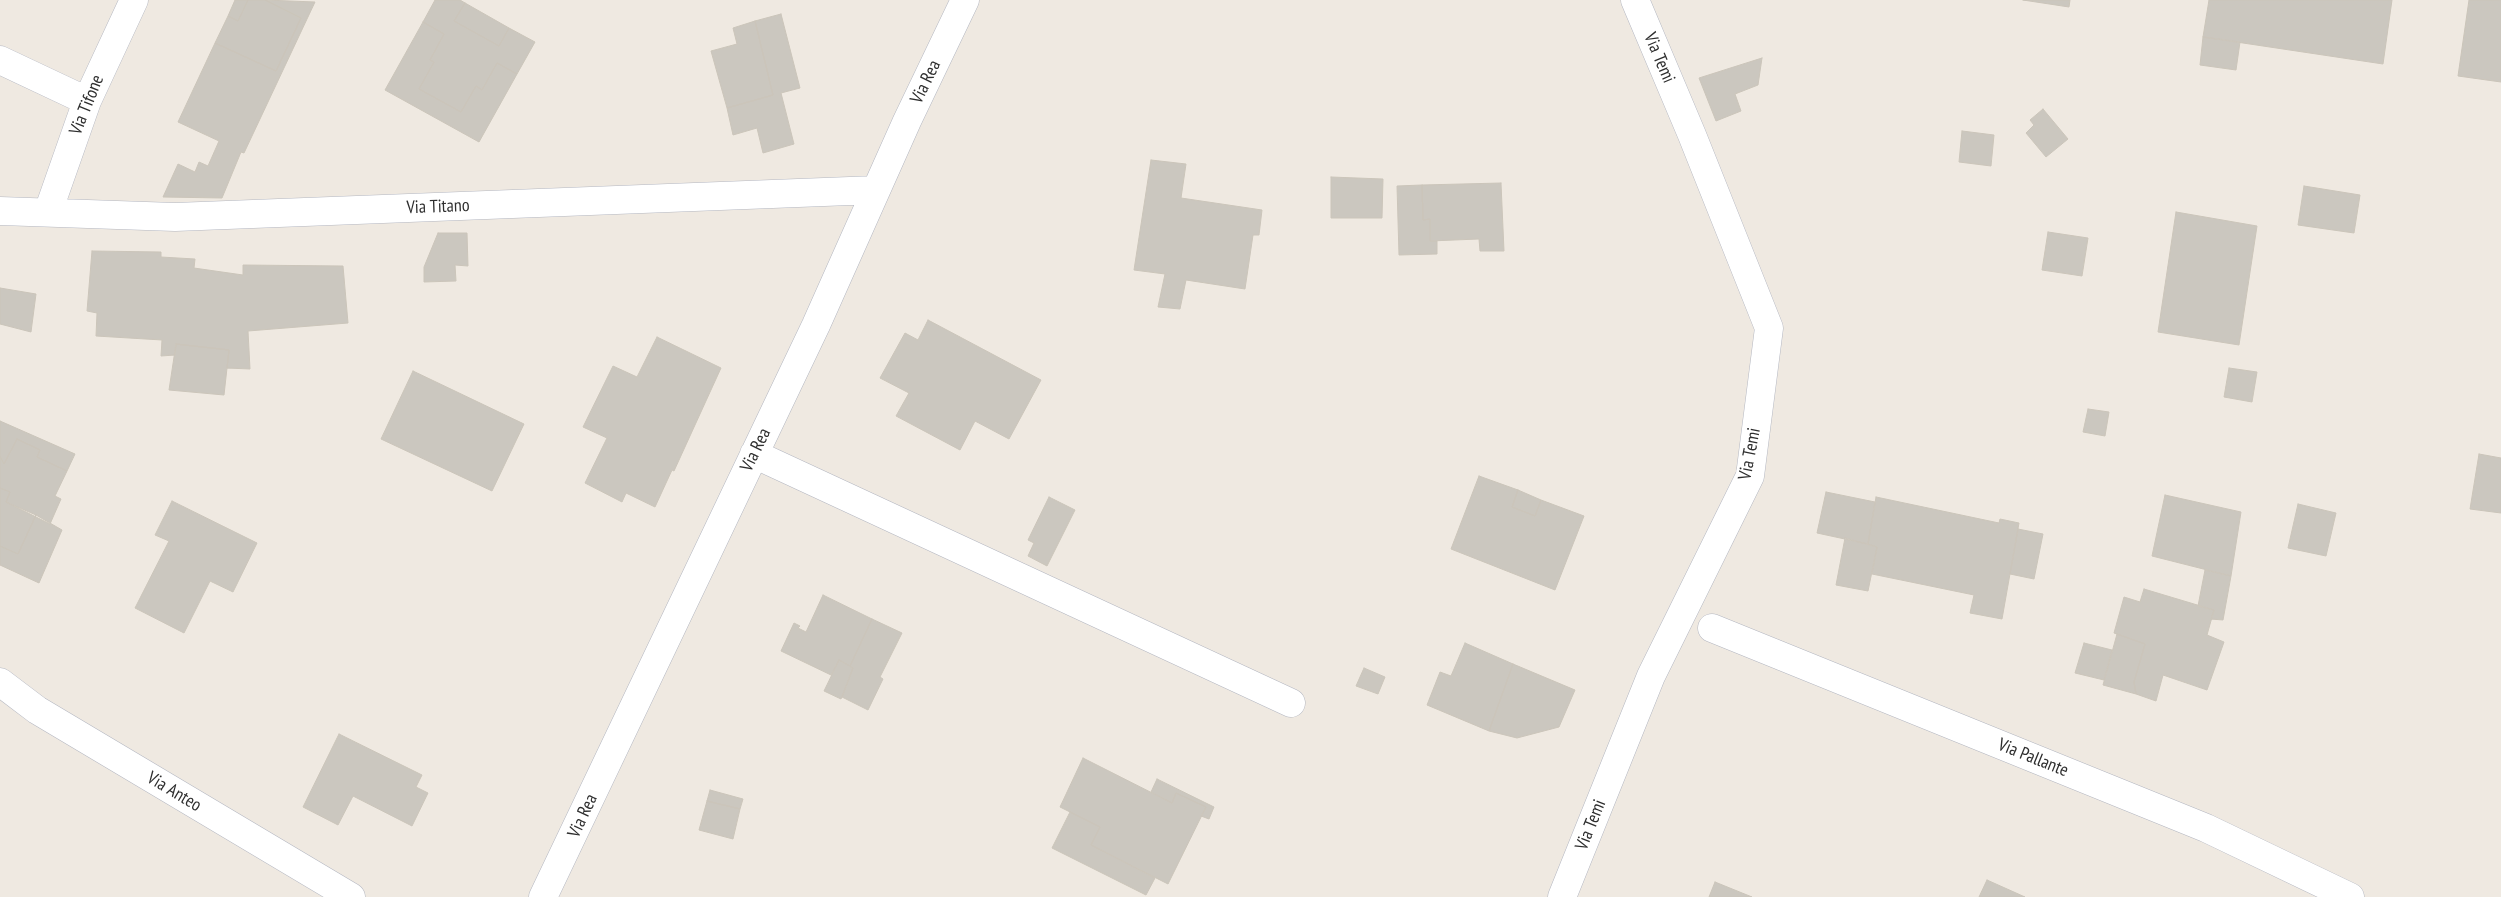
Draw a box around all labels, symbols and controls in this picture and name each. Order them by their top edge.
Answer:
street label: Via Temi [1639,30,1679,86]
street label: Via Rea [906,57,946,107]
street label: Via Tifone [65,72,109,138]
street label: Via Titano [406,195,470,219]
street label: Via Rea [736,425,776,475]
street label: Via Temi [1734,426,1766,482]
street label: Via Pallante [1995,734,2071,782]
street label: Via Anteo [143,767,205,817]
street label: Via Rea [564,791,602,841]
street label: Via Temi [1571,797,1611,853]

